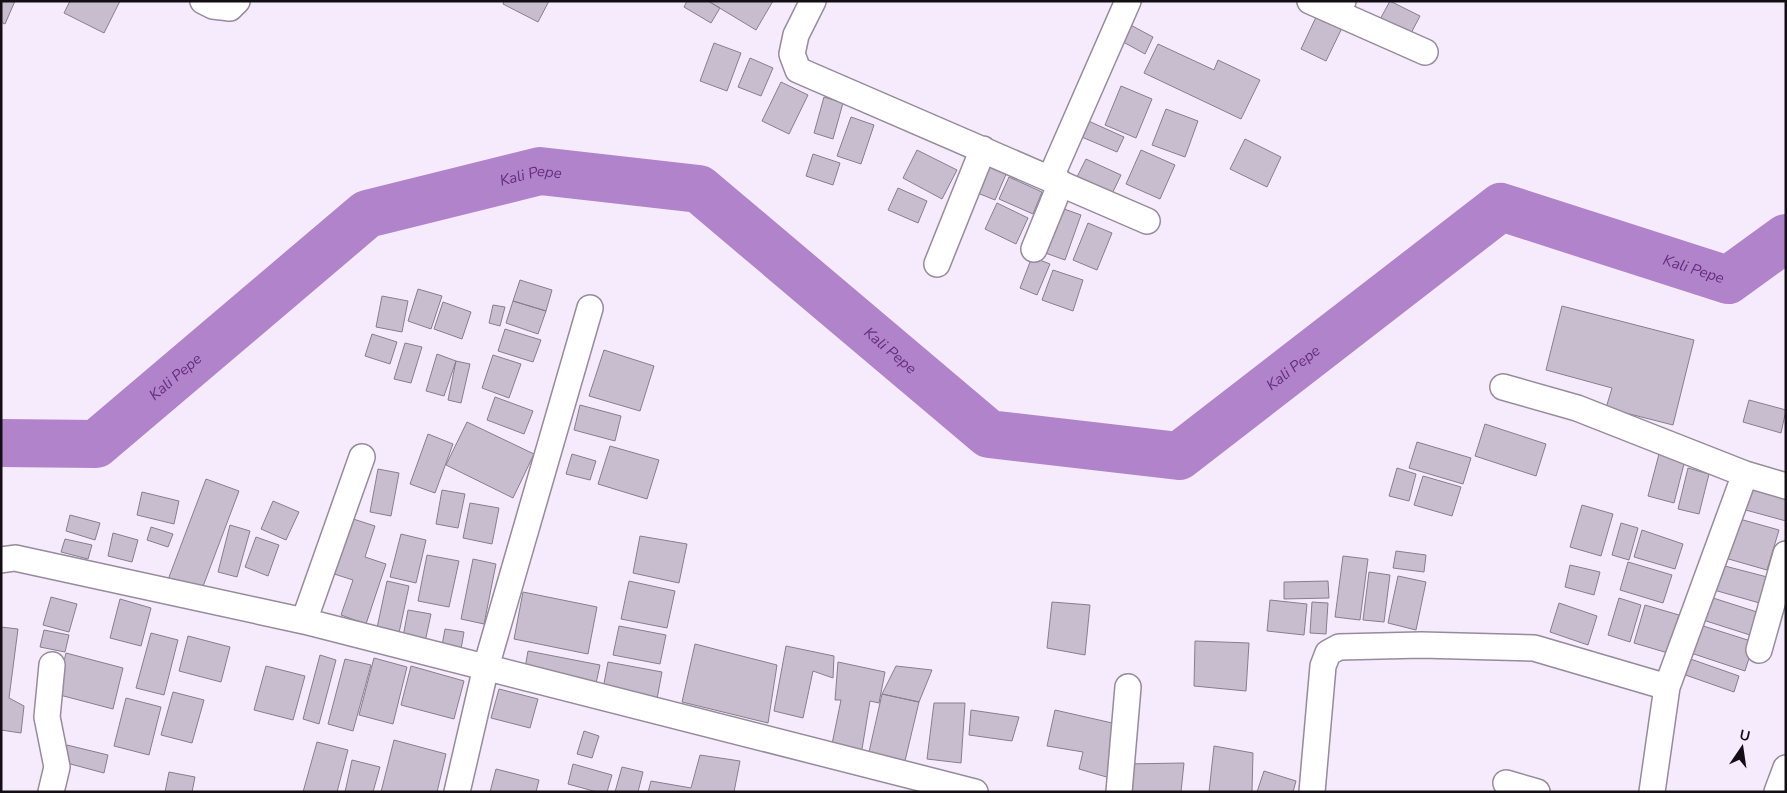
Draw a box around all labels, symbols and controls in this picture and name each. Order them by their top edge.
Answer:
water label: Kali Pepe [498,161,563,191]
water label: Kali Pepe [1661,250,1727,288]
water label: Kali Pepe [860,323,921,379]
water label: Kali Pepe [1262,340,1324,395]
water label: Kali Pepe [145,349,206,405]
north arrow [1717,723,1767,773]
text: U [1738,725,1752,746]

